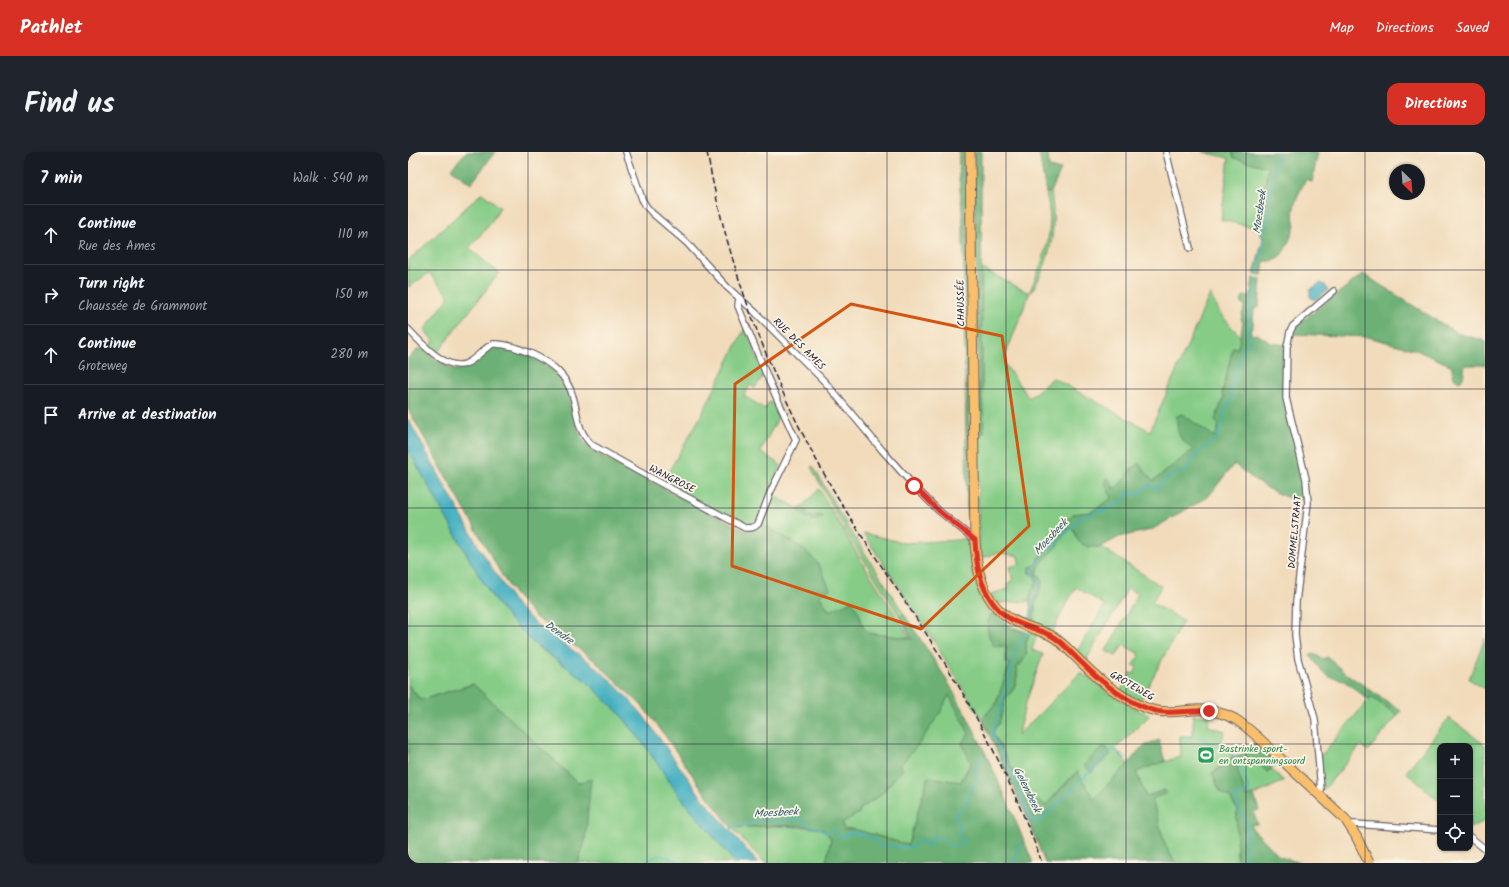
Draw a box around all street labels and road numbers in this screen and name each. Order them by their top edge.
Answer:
street label: CHAUSSÉE [953,278,969,327]
street label: RUE DES AMES [769,314,829,374]
street label: WANGROSE [646,461,699,498]
street label: DOMMELSTRAAT [1284,493,1306,569]
street label: GROTEWEG [1107,667,1157,705]

